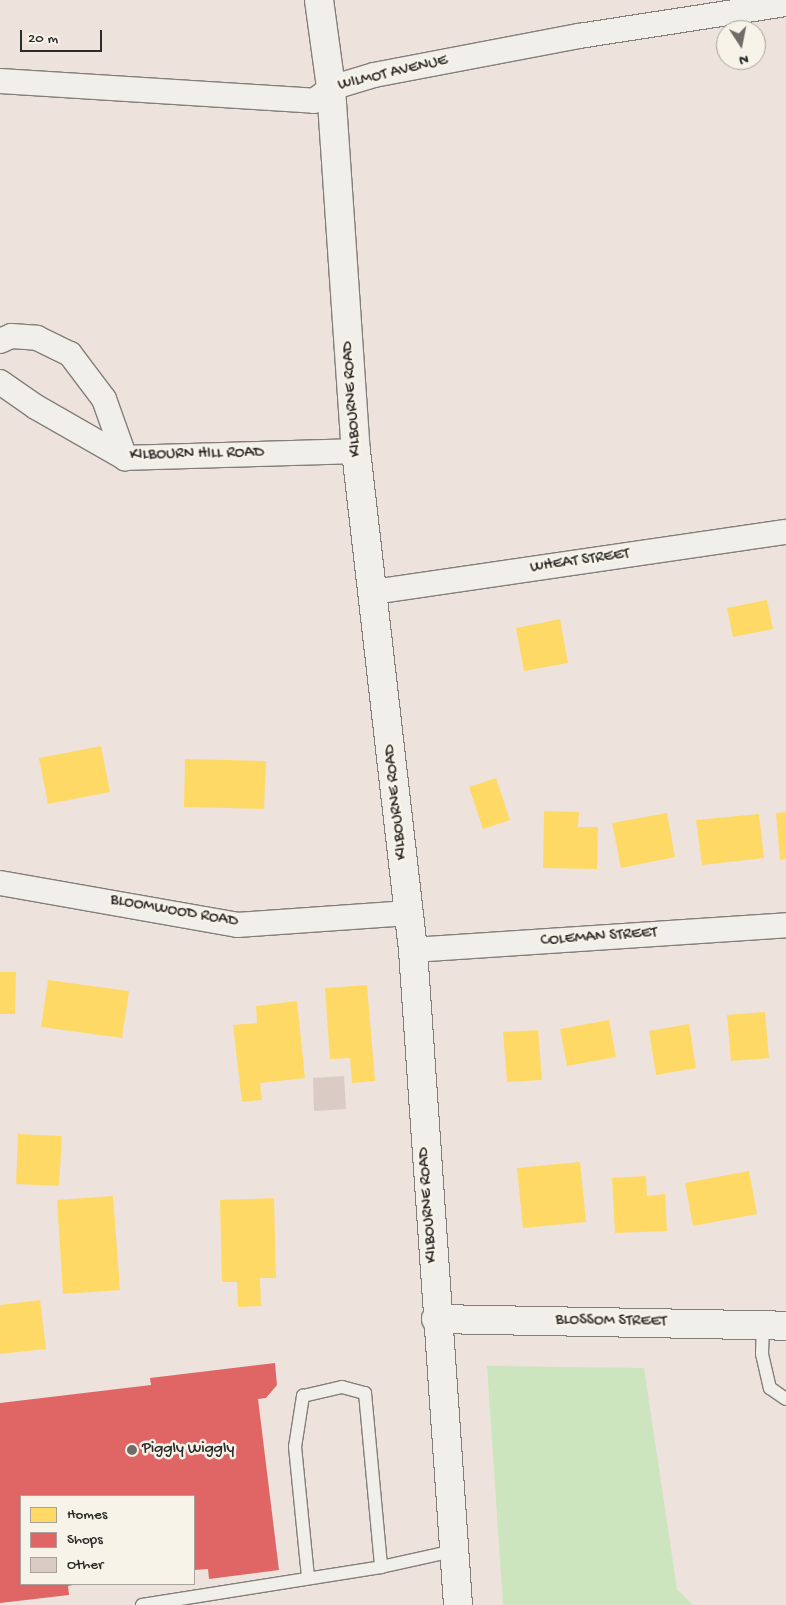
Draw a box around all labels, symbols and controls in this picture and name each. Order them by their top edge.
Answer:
scale bar [22,20,105,52]
north arrow [716,20,766,70]
text: 20 m [28,30,58,48]
text: N [738,50,750,68]
street label: WILMOT AVENUE [336,52,450,96]
street label: KILBOURNE ROAD [339,340,367,458]
street label: KILBOURN HILL ROAD [130,444,264,466]
street label: WHEAT STREET [529,546,631,578]
street label: KILBOURNE ROAD [381,743,413,861]
street label: BLOOMWOOD ROAD [109,891,239,933]
street label: COLEMAN STREET [540,924,658,952]
street label: KILBOURNE ROAD [415,1146,443,1264]
street label: BLOSSOM STREET [555,1311,667,1333]
place label: Piggly Wiggly [142,1440,234,1460]
marker: Piggly Wiggly [126,1444,138,1456]
legend [20,1495,195,1585]
text: Homes [67,1506,107,1524]
text: Shops [67,1531,103,1549]
text: Other [67,1556,103,1574]

